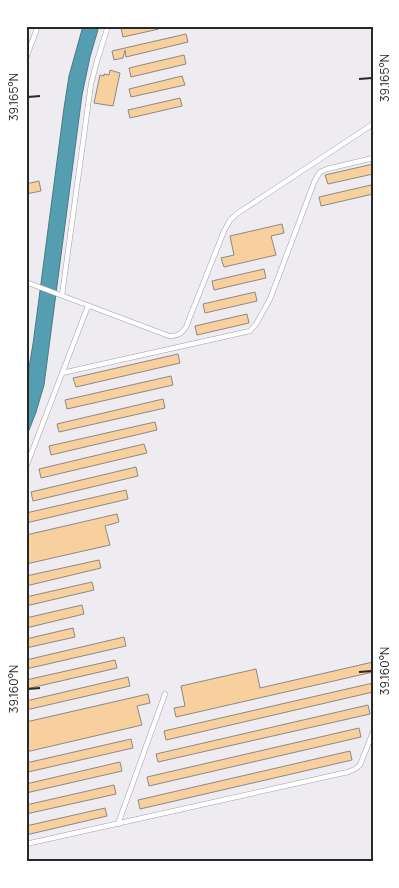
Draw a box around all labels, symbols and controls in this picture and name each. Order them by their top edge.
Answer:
text: 39.165°N [376,54,393,102]
text: 39.165°N [5,73,22,121]
text: 39.160°N [376,647,393,695]
text: 39.160°N [5,665,22,713]

